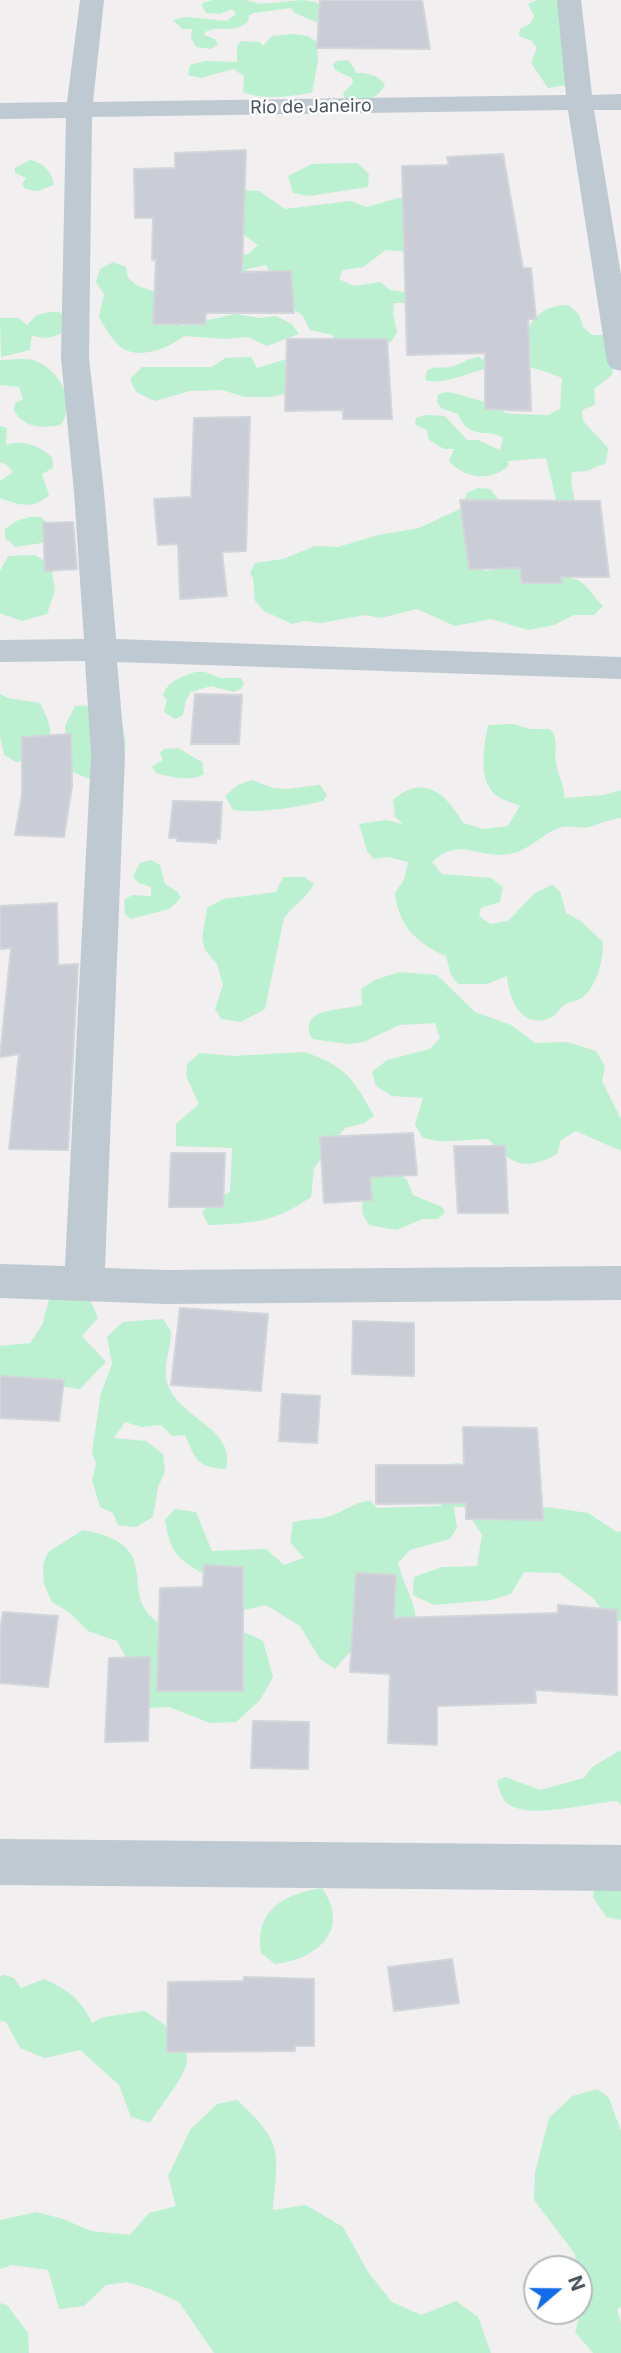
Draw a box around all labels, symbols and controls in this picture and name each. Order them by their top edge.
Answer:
street label: Río de Janeiro [250,95,372,119]
north arrow [523,2255,593,2325]
text: N [563,2273,590,2294]

